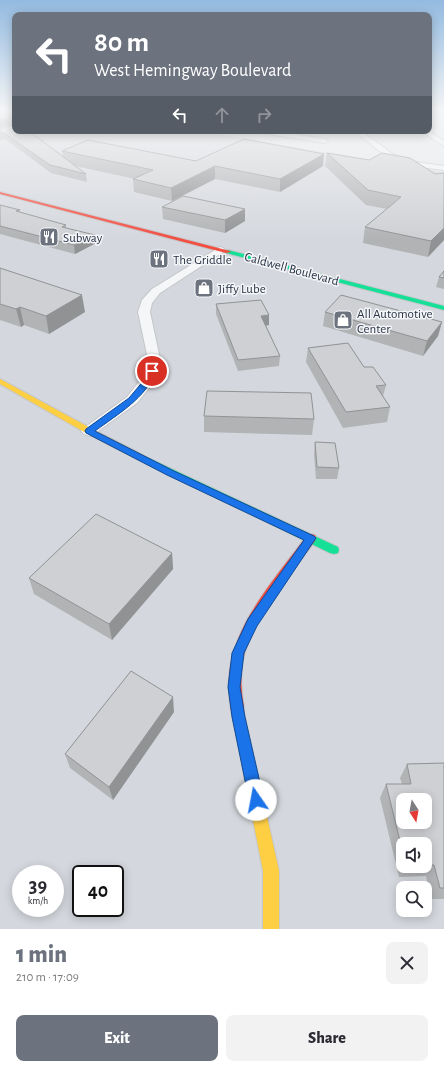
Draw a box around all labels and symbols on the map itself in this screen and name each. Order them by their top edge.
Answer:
restaurant icon: Subway [38,226,60,248]
place label: Subway [63,232,103,245]
restaurant icon: The Griddle [148,248,170,270]
street label: Caldwell Boulevard [243,251,340,288]
place label: The Griddle [173,254,232,267]
shop icon: Jiffy Lube [193,277,215,299]
place label: Jiffy Lube [218,283,266,296]
place label: All Automotive Center [357,308,433,336]
shop icon: All Automotive Center [332,309,354,331]
pin [135,354,169,388]
position arrow [235,779,277,821]
north arrow [396,793,432,829]
speed limit sign: 40 [72,865,124,917]

